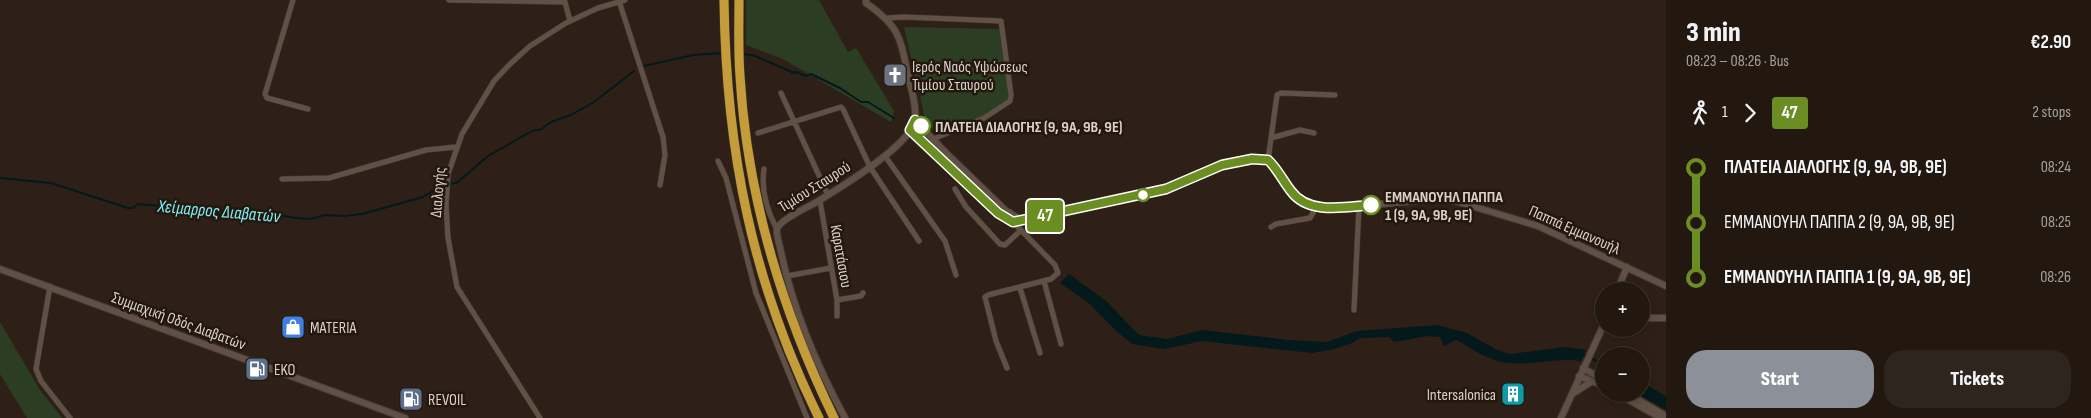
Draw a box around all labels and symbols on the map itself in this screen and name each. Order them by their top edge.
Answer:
place label: Ιερός Ναός Υψώσεως Τιμίου Σταυρού [912,58,1028,95]
church icon: Ιερός Ναός Υψώσεως Τιμίου Σταυρού [882,62,908,88]
marker: ΠΛΑΤΕΙΑ ΔΙΑΛΟΓΗΣ (9, 9Α, 9Β, 9Ε) [911,116,931,136]
place label: ΠΛΑΤΕΙΑ ΔΙΑΛΟΓΗΣ (9, 9Α, 9Β, 9Ε) [935,118,1123,137]
street label: Τιμίου Σταυρού [775,158,854,217]
street label: Διαλογής [427,166,450,218]
unlabelled marker [1136,188,1150,202]
place label: ΕΜΜΑΝΟΥΗΛ ΠΑΠΠΑ 1 (9, 9Α, 9Β, 9Ε) [1385,188,1503,225]
marker: ΕΜΜΑΝΟΥΗΛ ΠΑΠΠΑ 1 (9, 9Α, 9Β, 9Ε) [1361,195,1381,215]
water label: Χείμαρρος Διαβατών [156,196,282,227]
line badge: 47 [1022,200,1068,232]
street label: Παππά Εμμανουήλ [1526,202,1624,259]
street label: Καρατάσιου [826,223,855,289]
street label: Συμμαχική Οδός Διαβατών [109,288,248,355]
shop icon: MATERIA [280,314,306,340]
place label: MATERIA [310,319,356,338]
fuel station icon: EKO [244,356,270,382]
place label: EKO [274,361,296,380]
building icon: Intersalonica [1500,381,1526,407]
fuel station icon: REVOIL [398,386,424,412]
place label: Intersalonica [1427,386,1496,405]
place label: REVOIL [428,391,466,410]

